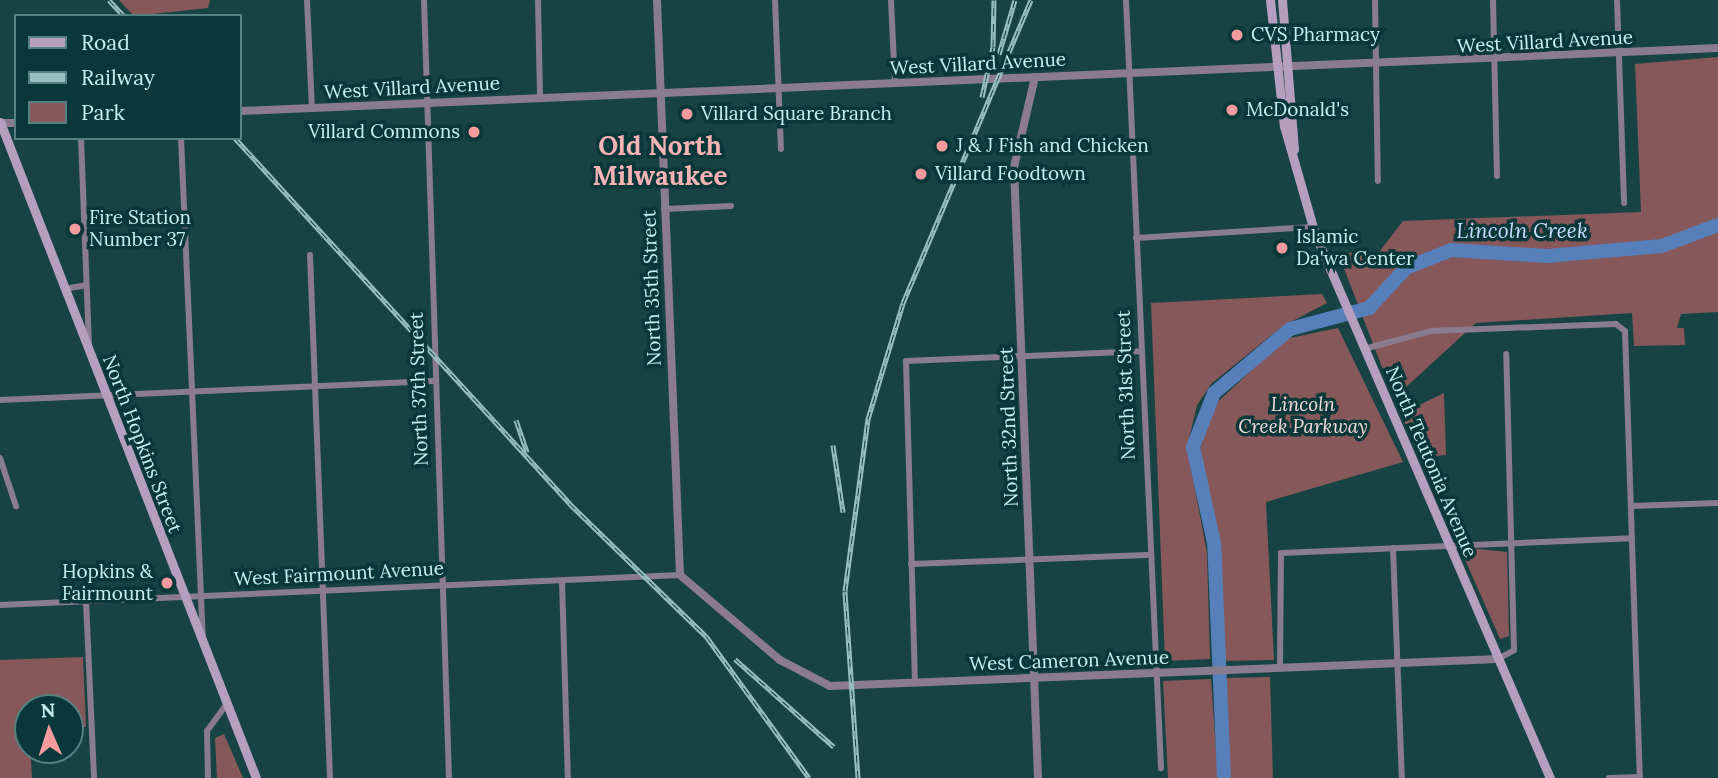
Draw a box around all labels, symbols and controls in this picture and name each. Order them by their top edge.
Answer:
legend [14,14,242,140]
place label: CVS Pharmacy [1251,24,1380,46]
street label: West Villard Avenue [1456,26,1634,58]
marker: CVS Pharmacy [1229,27,1245,43]
text: Road [81,29,130,56]
street label: West Villard Avenue [889,48,1067,80]
text: Railway [81,64,155,91]
street label: West Villard Avenue [323,72,501,104]
text: Park [81,99,125,126]
place label: McDonald's [1246,99,1349,121]
marker: McDonald's [1224,102,1240,118]
place label: Villard Square Branch [701,103,892,125]
marker: Villard Square Branch [679,106,695,122]
place label: Villard Commons [308,121,460,143]
marker: Villard Commons [466,124,482,140]
district label: Old North Milwaukee [593,130,727,192]
place label: J & J Fish and Chicken [956,135,1149,157]
marker: J & J Fish and Chicken [934,138,950,154]
place label: Villard Foodtown [935,163,1086,185]
marker: Villard Foodtown [913,166,929,182]
place label: Fire Station Number 37 [89,207,191,251]
street label: North 35th Street [638,210,666,366]
water label: Lincoln Creek [1456,218,1588,244]
marker: Fire Station Number 37 [67,221,83,237]
place label: Islamic Da'wa Center [1296,226,1414,270]
marker: Islamic Da'wa Center [1274,240,1290,256]
street label: North 31st Street [1112,310,1140,460]
street label: North 37th Street [405,312,433,466]
street label: North 32nd Street [995,347,1023,507]
street label: North Hopkins Street [97,352,187,536]
street label: North Teutonia Avenue [1380,363,1482,561]
park label: Lincoln Creek Parkway [1238,394,1368,438]
street label: West Fairmount Avenue [233,557,445,591]
place label: Hopkins & Fairmount [62,561,153,605]
marker: Hopkins & Fairmount [159,575,175,591]
street label: West Cameron Avenue [969,646,1169,676]
north arrow [14,694,84,764]
text: N [40,698,56,722]

